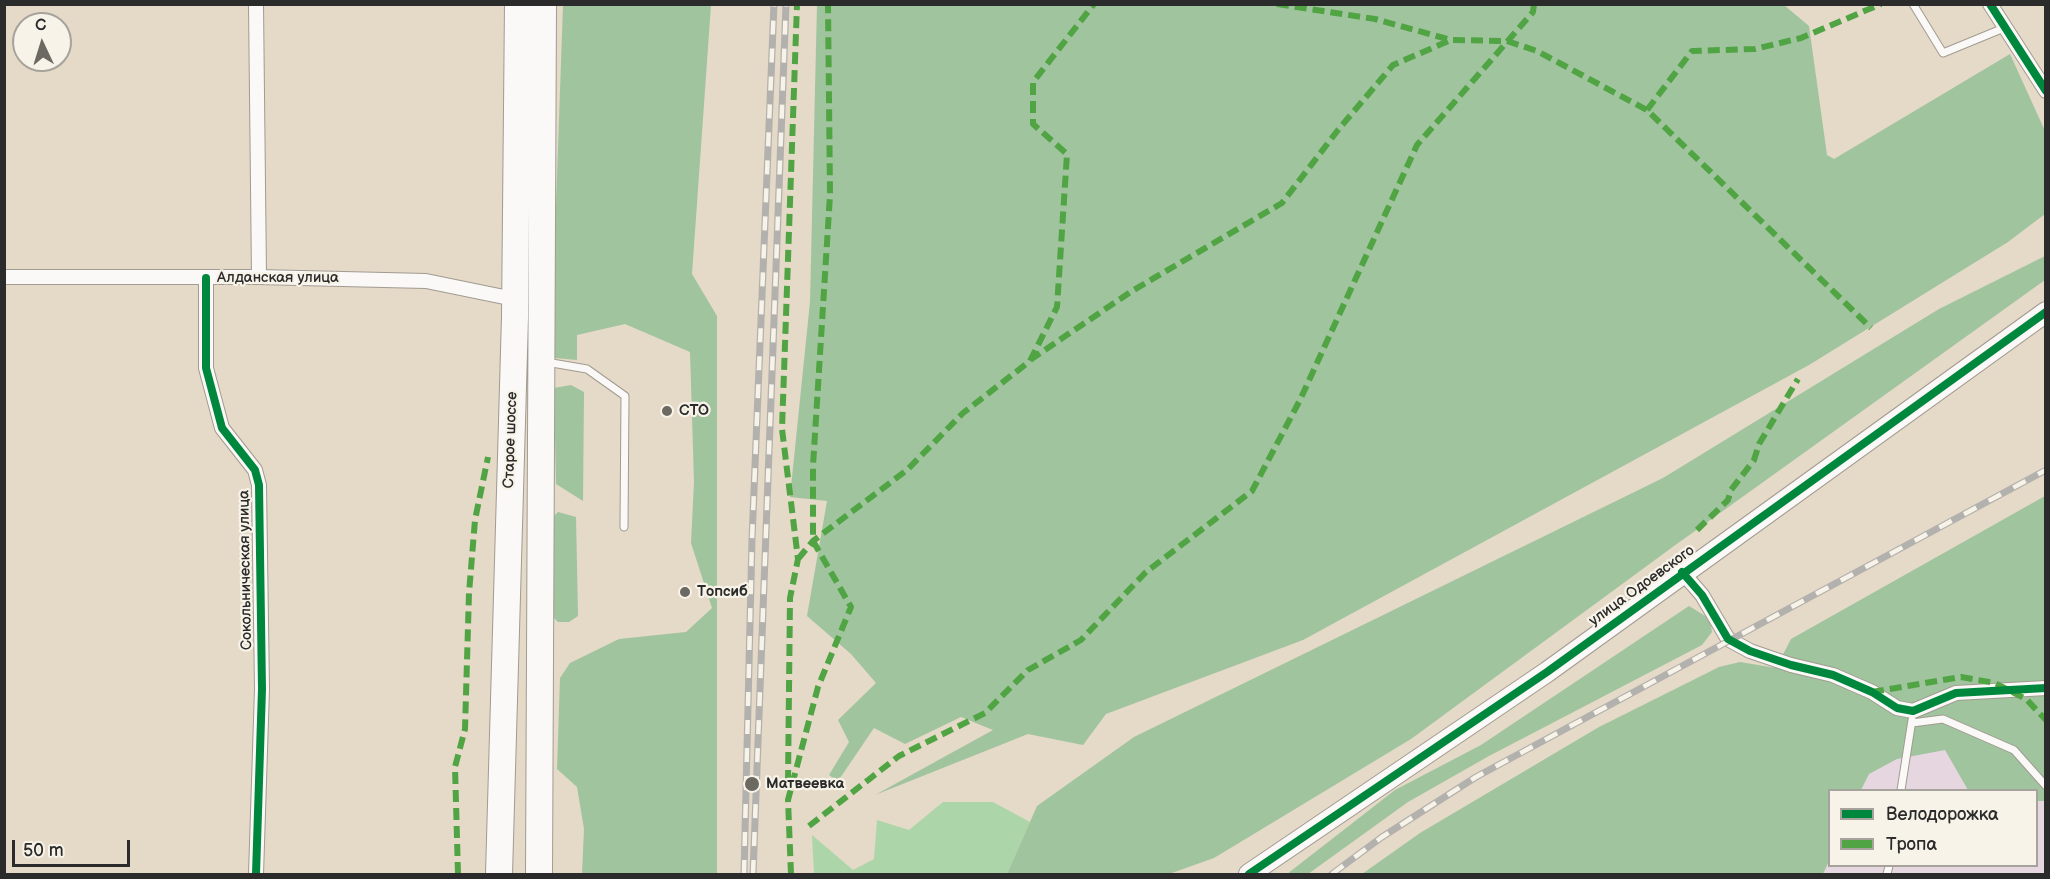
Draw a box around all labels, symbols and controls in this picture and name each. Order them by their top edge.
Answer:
north arrow [12,12,72,72]
text: С [35,16,47,35]
street label: Алданская улица [217,269,339,287]
street label: Старое шоссе [500,391,522,489]
place label: СТО [679,402,709,420]
marker: СТО [660,404,674,418]
street label: Сокольническая улица [236,490,256,650]
street label: улица Одоевского [1586,542,1698,630]
place label: Топсиб [697,583,748,601]
marker: Топсиб [678,585,692,599]
marker: Матвеевка [743,775,761,793]
place label: Матвеевка [766,775,844,793]
legend [1828,789,2038,867]
text: Велодорожка [1886,804,1999,825]
scale bar [15,828,134,866]
text: Тропа [1886,834,1937,855]
text: 50 m [23,840,64,861]

